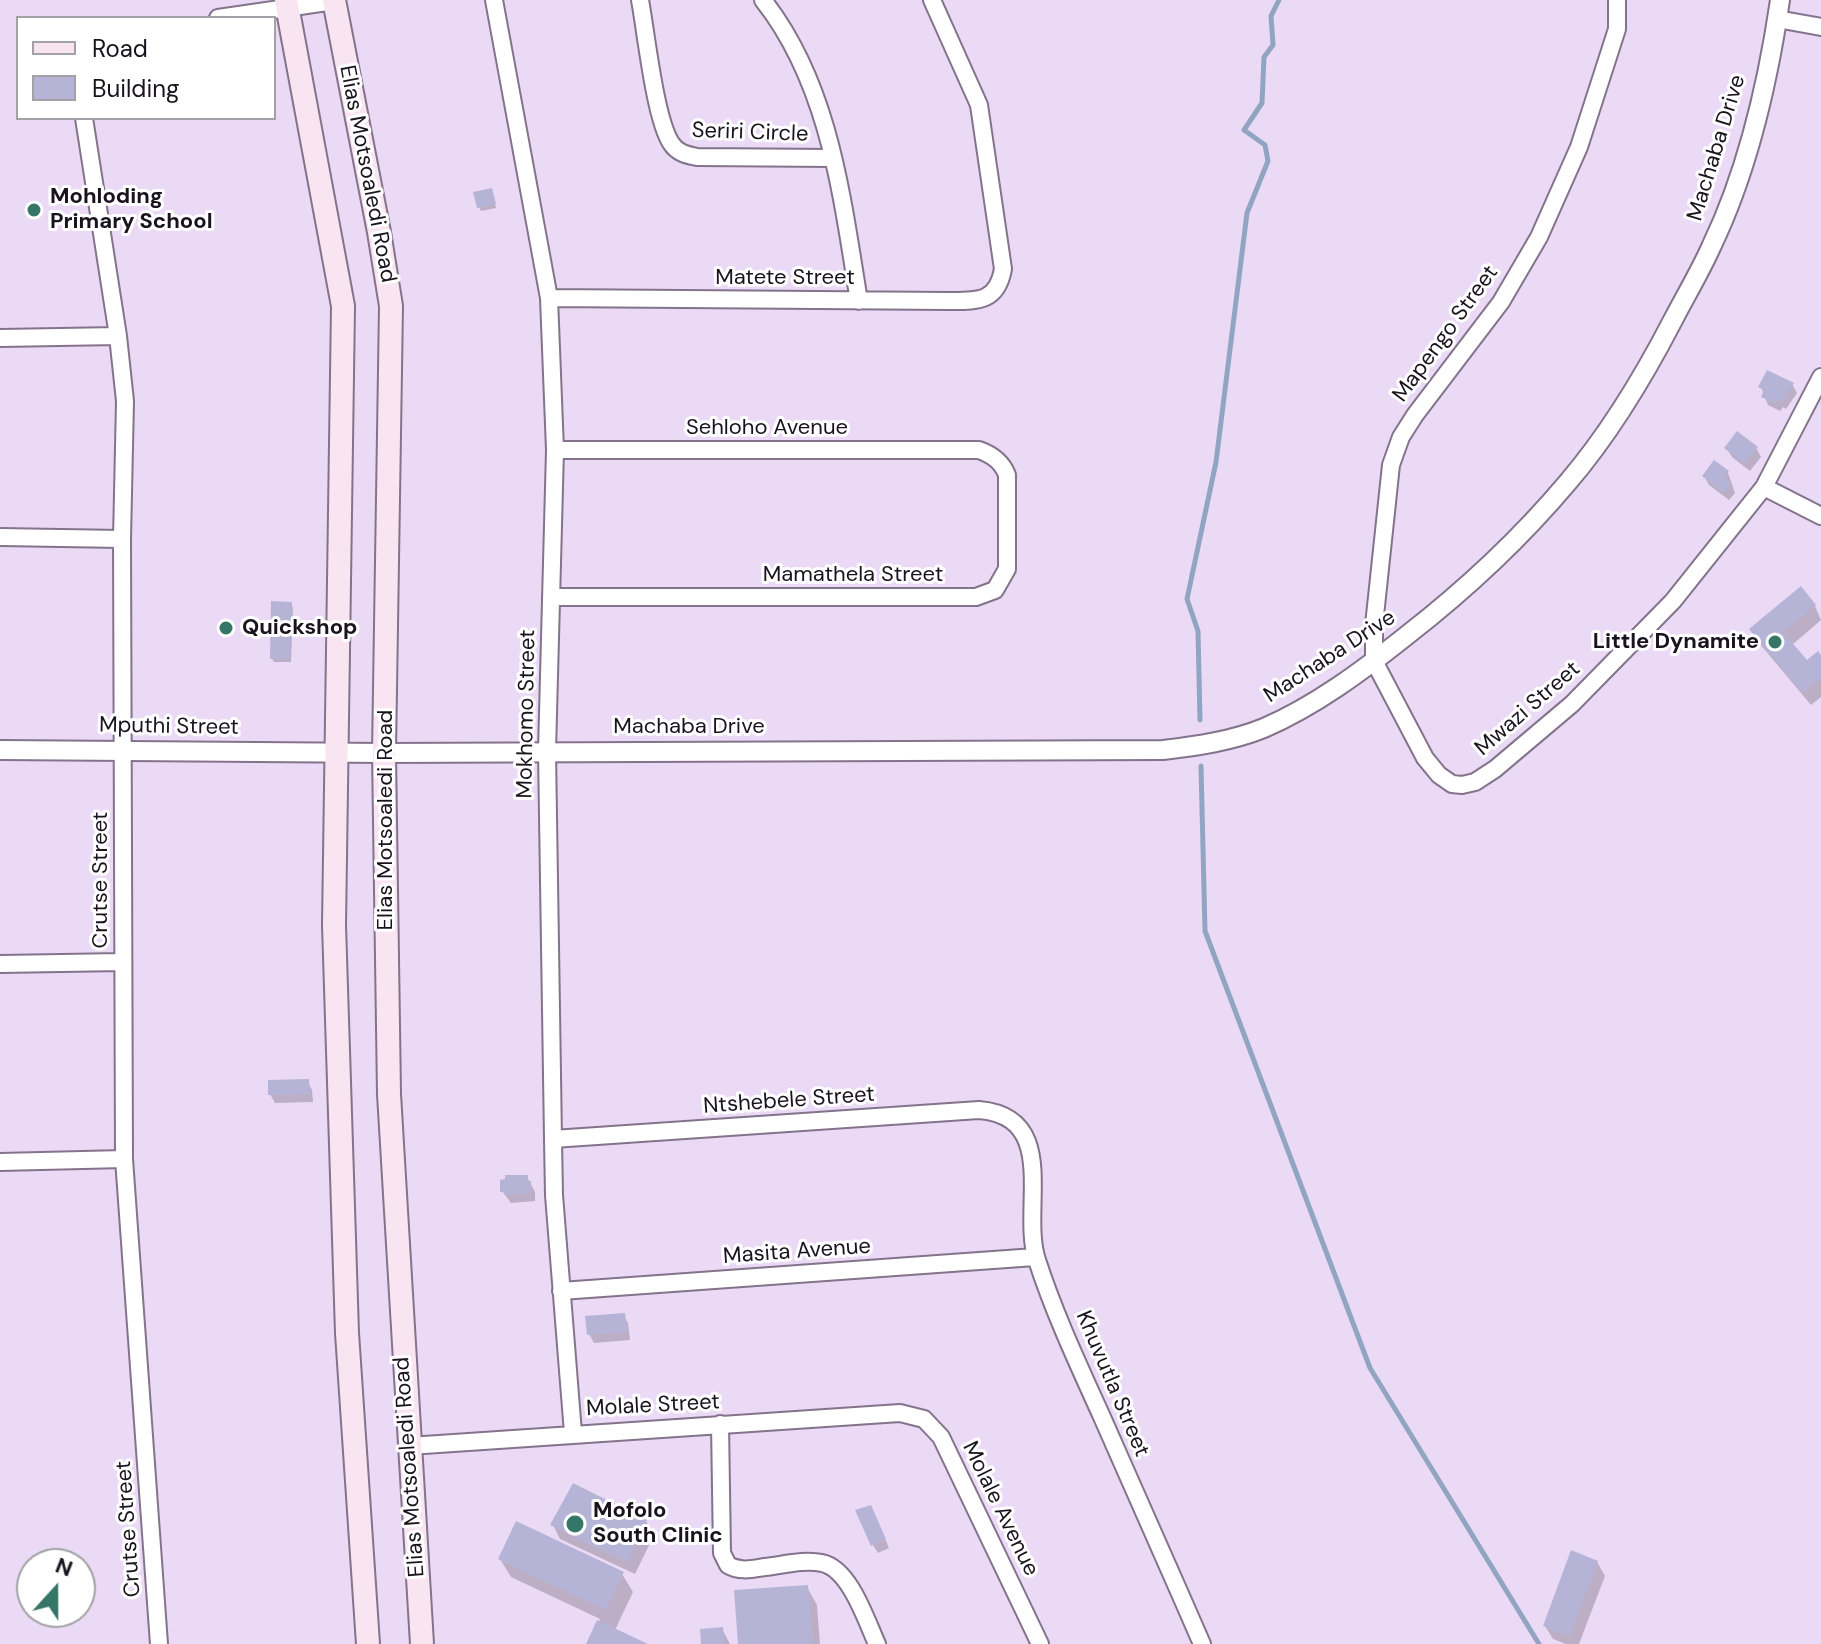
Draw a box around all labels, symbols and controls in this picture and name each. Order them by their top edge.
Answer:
legend [16,16,276,120]
text: Road [92,33,148,64]
street label: Elias Motsoaledi Road [333,63,401,285]
street label: Machaba Drive [1682,72,1752,224]
text: Building [92,73,179,104]
street label: Seriri Circle [691,118,809,148]
place label: Mohloding Primary School [50,184,213,236]
marker: Mohloding Primary School [25,201,43,219]
street label: Mapengo Street [1388,261,1504,407]
street label: Matete Street [715,265,855,291]
street label: Sehloho Avenue [686,415,848,441]
street label: Mamathela Street [763,562,943,588]
street label: Machaba Drive [1259,605,1401,709]
place label: Quickshop [242,615,358,641]
marker: Quickshop [217,619,235,637]
street label: Mokhomo Street [512,629,542,799]
place label: Little Dynamite [1593,629,1759,655]
marker: Little Dynamite [1766,633,1784,651]
street label: Mwazi Street [1470,656,1586,762]
street label: Elias Motsoaledi Road [373,710,399,930]
street label: Mputhi Street [99,713,239,741]
street label: Machaba Drive [613,714,765,740]
street label: Crutse Street [88,812,114,948]
street label: Ntshebele Street [702,1082,876,1120]
street label: Masita Avenue [722,1234,872,1270]
street label: Khuvutla Street [1069,1307,1155,1461]
street label: Elias Motsoaledi Road [389,1356,431,1578]
street label: Molale Street [585,1389,721,1423]
street label: Molale Avenue [956,1437,1044,1581]
street label: Crutse Street [111,1460,147,1598]
place label: Mofolo South Clinic [593,1498,723,1550]
marker: Mofolo South Clinic [564,1513,586,1535]
north arrow [16,1548,96,1628]
text: N [51,1551,77,1583]

